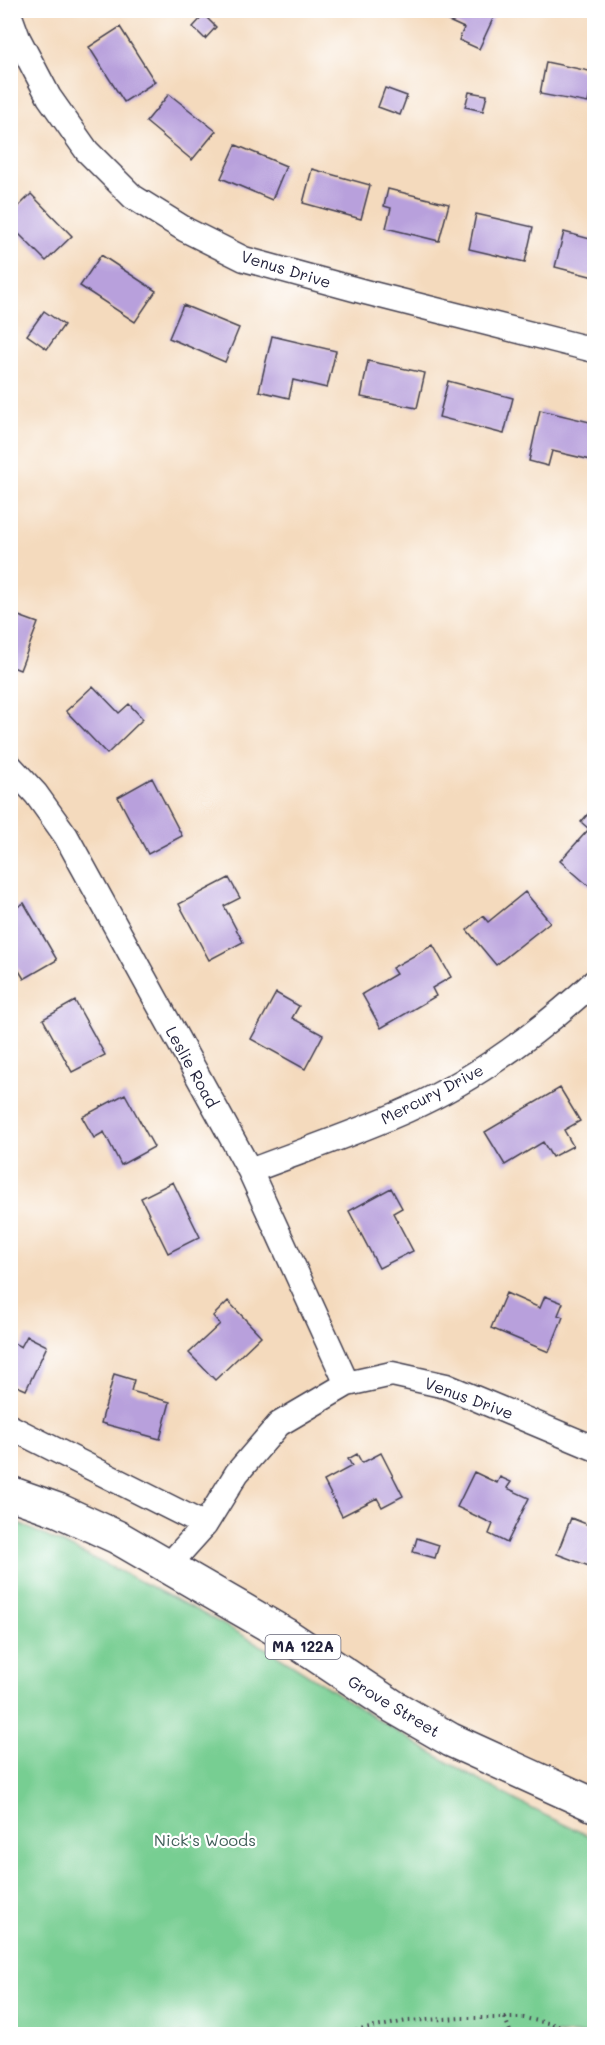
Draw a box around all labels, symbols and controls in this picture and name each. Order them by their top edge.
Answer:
street label: Venus Drive [239,245,334,292]
street label: Leslie Road [161,1022,223,1111]
street label: Mercury Drive [377,1059,487,1128]
street label: Venus Drive [422,1372,516,1423]
road number: MA 122A [266,1635,340,1659]
street label: Grove Street [344,1670,444,1741]
park label: Nick's Woods [154,1829,256,1850]

